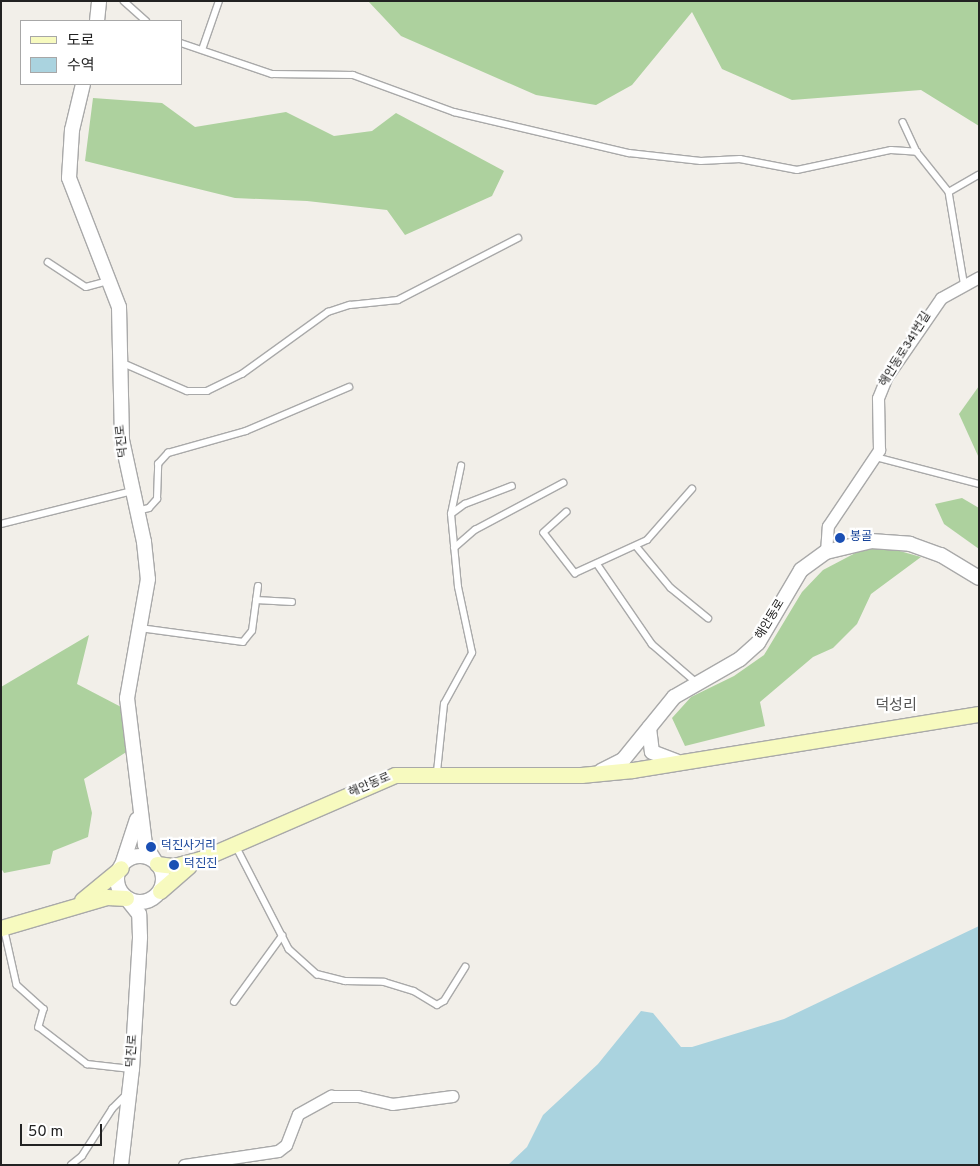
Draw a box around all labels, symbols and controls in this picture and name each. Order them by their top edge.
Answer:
legend [20,20,182,85]
text: 도로 [67,32,95,51]
text: 수역 [67,57,95,76]
street label: 해안동로341번길 [877,310,935,390]
street label: 덕진로 [114,424,132,458]
place label: 봉골 [850,531,872,545]
marker: 봉골 [834,532,846,544]
street label: 해안동로 [753,597,789,643]
district label: 덕성리 [875,698,917,716]
street label: 해안동로 [347,771,393,801]
place label: 덕진사거리 [161,840,216,854]
marker: 덕진사거리 [145,841,157,853]
place label: 덕진진 [184,858,217,872]
marker: 덕진진 [168,859,180,871]
street label: 덕진로 [125,1034,141,1068]
scale bar [22,1114,105,1146]
text: 50 m [28,1123,63,1142]

